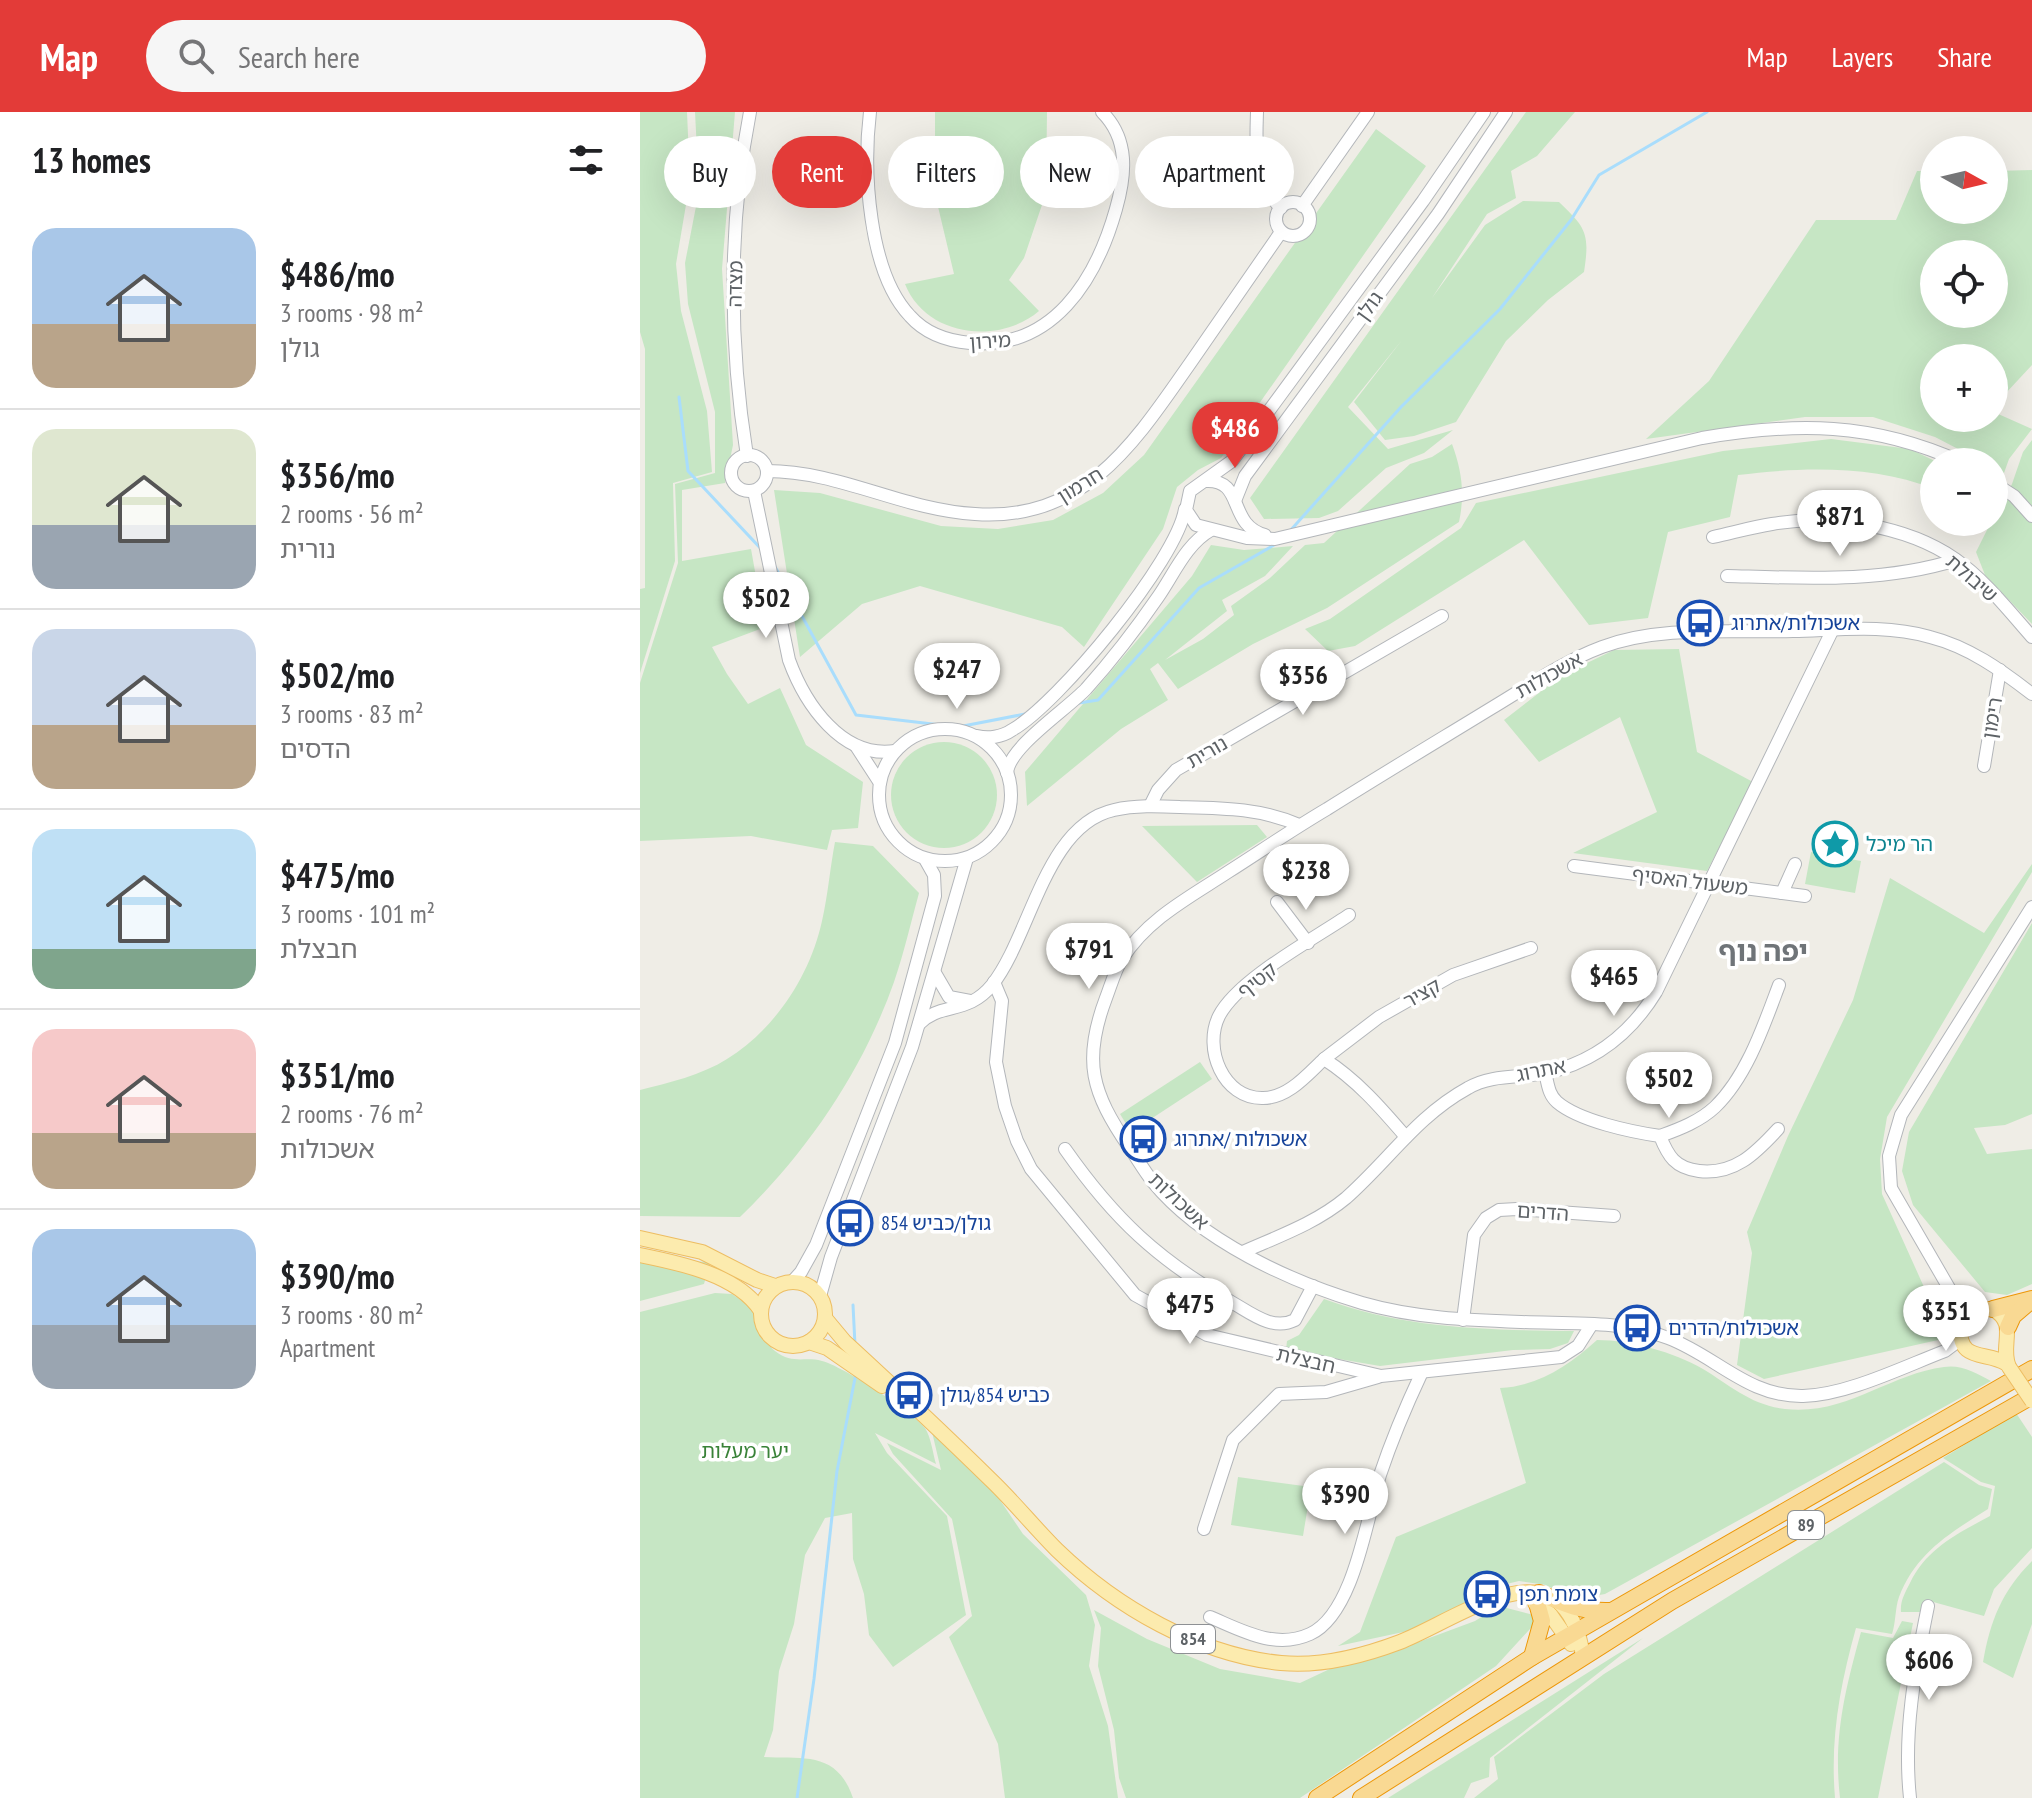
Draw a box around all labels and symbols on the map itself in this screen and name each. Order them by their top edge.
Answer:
north arrow [1920,136,2008,224]
street label: מצדה [722,260,748,308]
street label: גולן [1350,286,1389,326]
street label: מירון [968,327,1012,355]
pin: $486 [1188,402,1282,470]
street label: חרמון [1052,461,1108,509]
pin: $871 [1793,490,1887,558]
street label: שיבולת [1941,548,2003,608]
pin: $502 [719,572,813,640]
bus stop icon: אשכולות/אתרוג [1676,599,1724,647]
place label: אשכולות/אתרוג [1731,610,1860,636]
pin: $247 [910,643,1004,711]
street label: אשכולות [1511,646,1587,704]
pin: $356 [1256,649,1350,717]
street label: רימון [1976,695,2008,741]
street label: נורית [1182,730,1232,774]
place icon: הר מיכל [1811,820,1859,868]
place label: הר מיכל [1866,831,1933,857]
pin: $238 [1259,844,1353,912]
street label: משעול האסיף [1630,861,1750,901]
pin: $791 [1042,923,1136,991]
district label: יפה נוף [1718,932,1808,969]
pin: $465 [1567,950,1661,1018]
street label: קטיף [1232,956,1282,1004]
street label: קציר [1399,972,1445,1014]
street label: אתרוג [1514,1052,1568,1088]
pin: $502 [1622,1052,1716,1120]
bus stop icon: אשכולות /אתרוג [1119,1115,1167,1163]
place label: אשכולות /אתרוג [1174,1126,1307,1152]
street label: אשכולות [1143,1167,1215,1235]
street label: הדרים [1516,1197,1570,1227]
bus stop icon: גולן/כביש 854 [826,1199,874,1247]
place label: גולן/כביש 854 [881,1210,991,1236]
pin: $475 [1143,1278,1237,1346]
pin: $351 [1899,1285,1993,1353]
bus stop icon: אשכולות/הדרים [1613,1304,1661,1352]
place label: אשכולות/הדרים [1668,1315,1799,1341]
street label: חבצלת [1274,1341,1338,1379]
bus stop icon: כביש 854/גולן [885,1371,933,1419]
place label: כביש 854/גולן [940,1382,1050,1408]
park label: יער מעלות [701,1438,789,1464]
pin: $390 [1298,1468,1392,1536]
road number: 89 [1788,1511,1824,1539]
bus stop icon: צומת תפן [1463,1570,1511,1618]
place label: צומת תפן [1518,1581,1598,1607]
road number: 854 [1171,1625,1215,1653]
pin: $606 [1882,1634,1976,1702]

